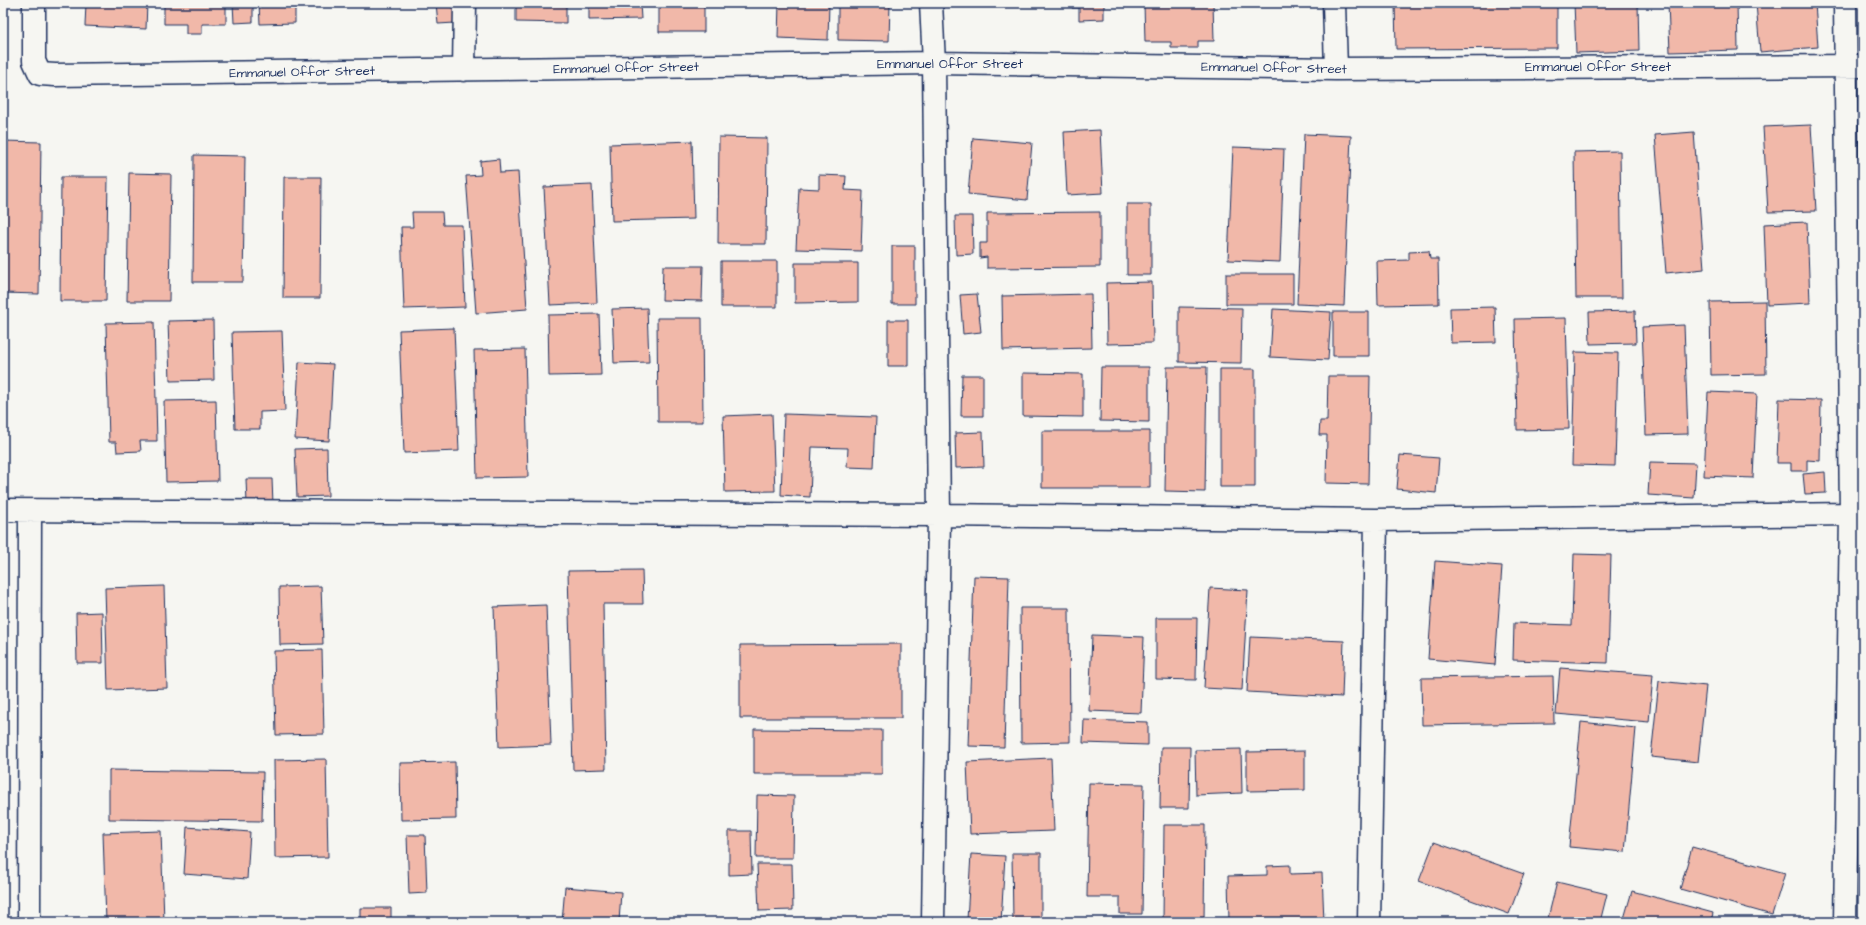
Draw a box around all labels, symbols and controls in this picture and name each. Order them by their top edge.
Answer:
street label: Emmanuel Offor Street [877,55,1024,73]
street label: Emmanuel Offor Street [553,58,700,78]
street label: Emmanuel Offor Street [1201,58,1348,78]
street label: Emmanuel Offor Street [1525,58,1672,76]
street label: Emmanuel Offor Street [229,62,376,82]

